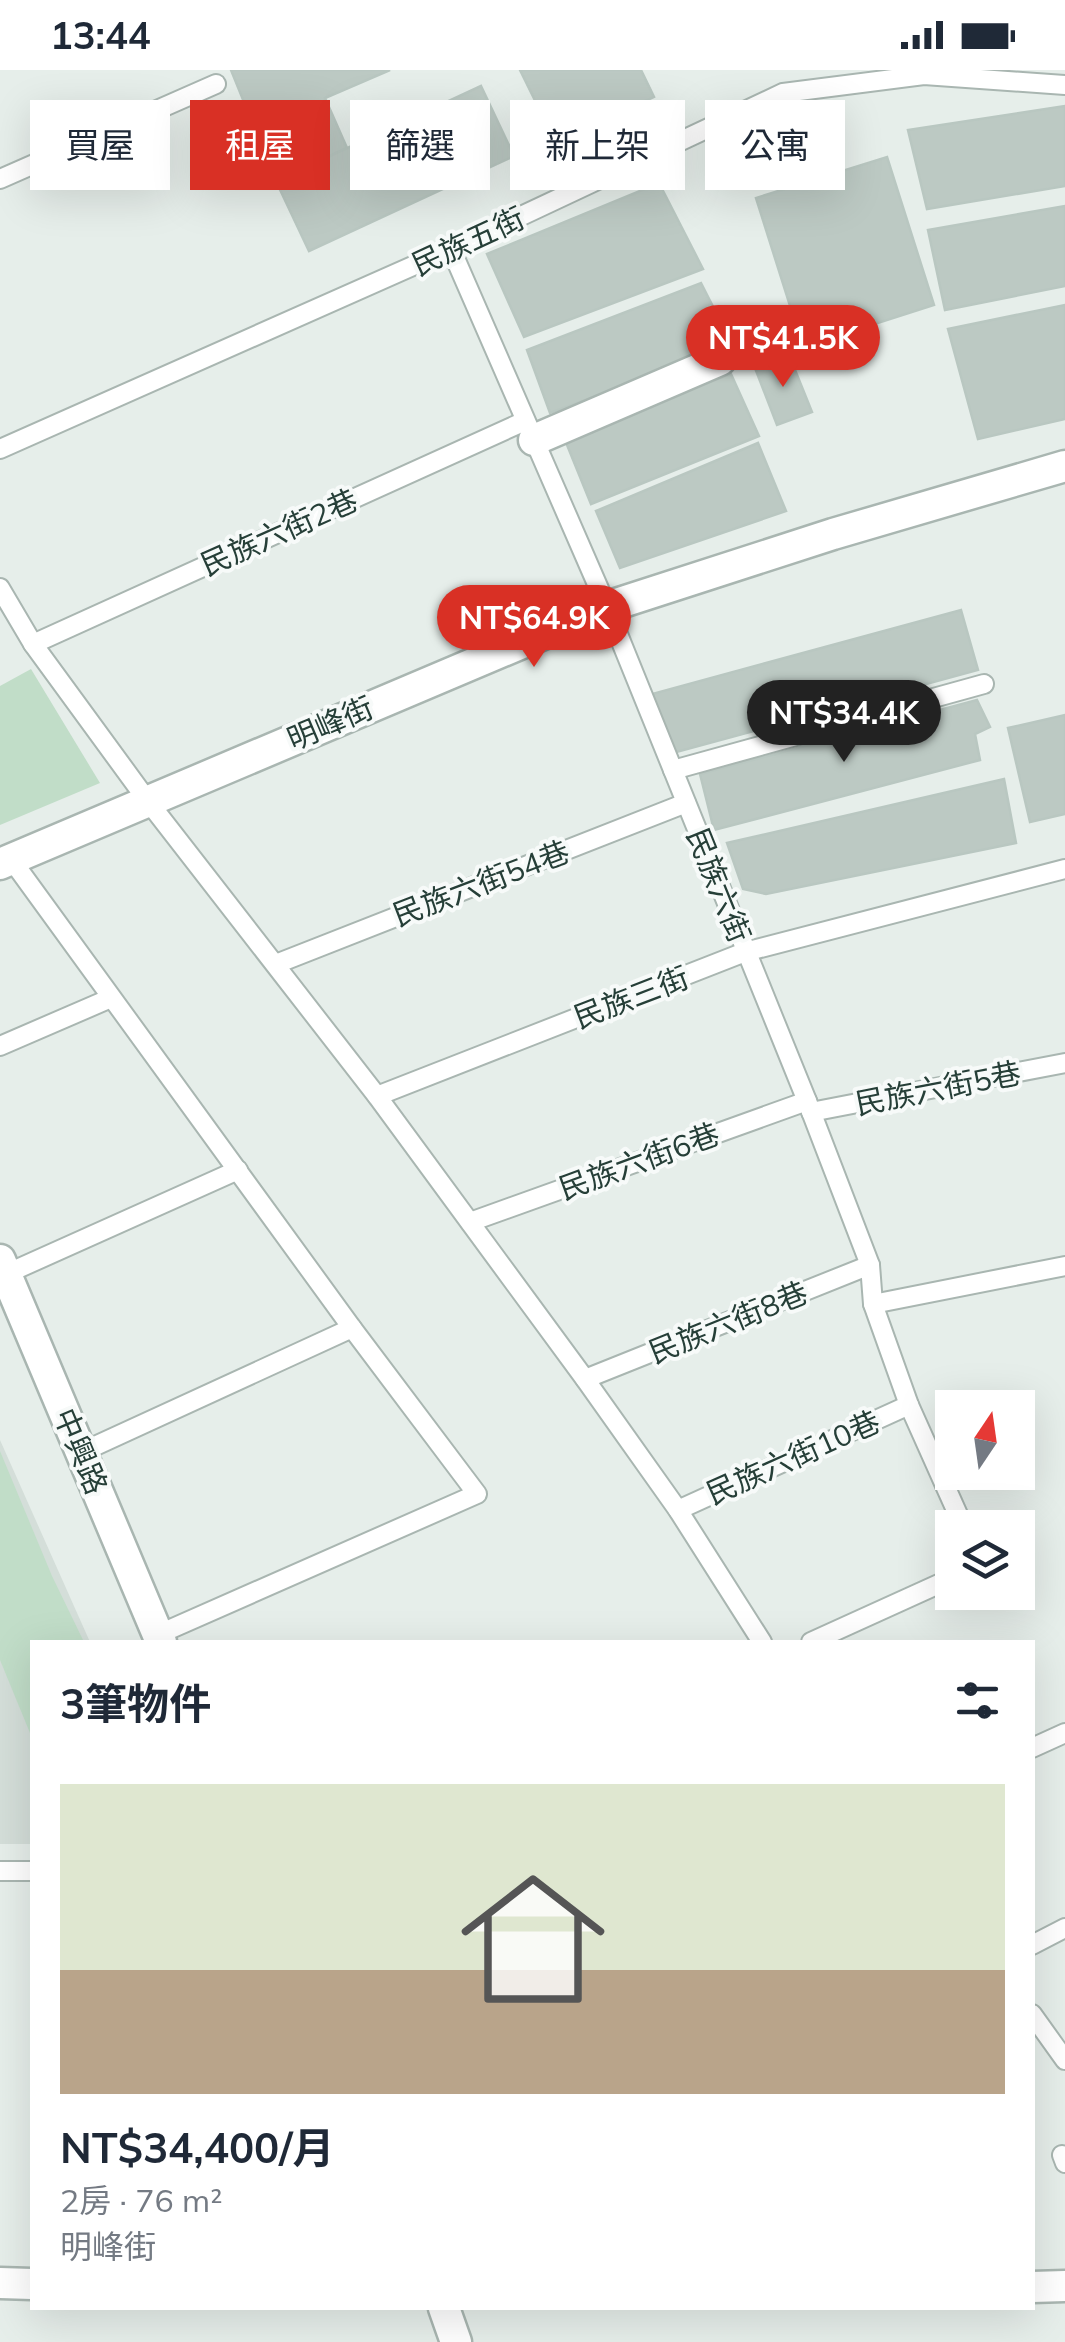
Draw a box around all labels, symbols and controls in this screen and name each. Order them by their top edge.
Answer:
text: 13:44 [50,11,151,59]
chip: 買屋 [30,100,170,190]
chip: 租屋 [190,100,330,190]
chip: 篩選 [350,100,490,190]
chip: 新上架 [510,100,685,190]
chip: 公寓 [705,100,845,190]
street label: 民族五街 [406,198,530,284]
pin: NT$41.5K [680,305,886,390]
text: NT$41.5K [708,317,858,357]
street label: 民族六街2巷 [195,480,363,584]
pin: NT$64.9K [431,585,637,670]
text: NT$64.9K [459,597,609,637]
pin: NT$34.4K [741,680,947,765]
street label: 明峰街 [281,688,379,758]
text: NT$34.4K [769,692,919,732]
street label: 民族六街 [679,822,759,948]
street label: 民族六街54巷 [387,832,575,934]
street label: 民族三街 [568,958,694,1036]
street label: 民族六街5巷 [852,1053,1024,1123]
street label: 民族六街6巷 [554,1114,724,1208]
street label: 民族六街8巷 [643,1273,813,1371]
north arrow [935,1390,1035,1490]
map controls [935,1390,1035,1610]
street label: 中興路 [46,1402,116,1500]
street label: 民族六街10巷 [700,1402,886,1512]
button: layers [935,1510,1035,1610]
icon: filters [950,1673,1005,1728]
text: 3筆物件 [60,1677,211,1730]
icon: home [443,1849,623,2029]
text: NT$34,400/月 [60,2121,335,2174]
text: 2房 · 76 m² [60,2180,222,2220]
text: 明峰街 [60,2226,156,2266]

